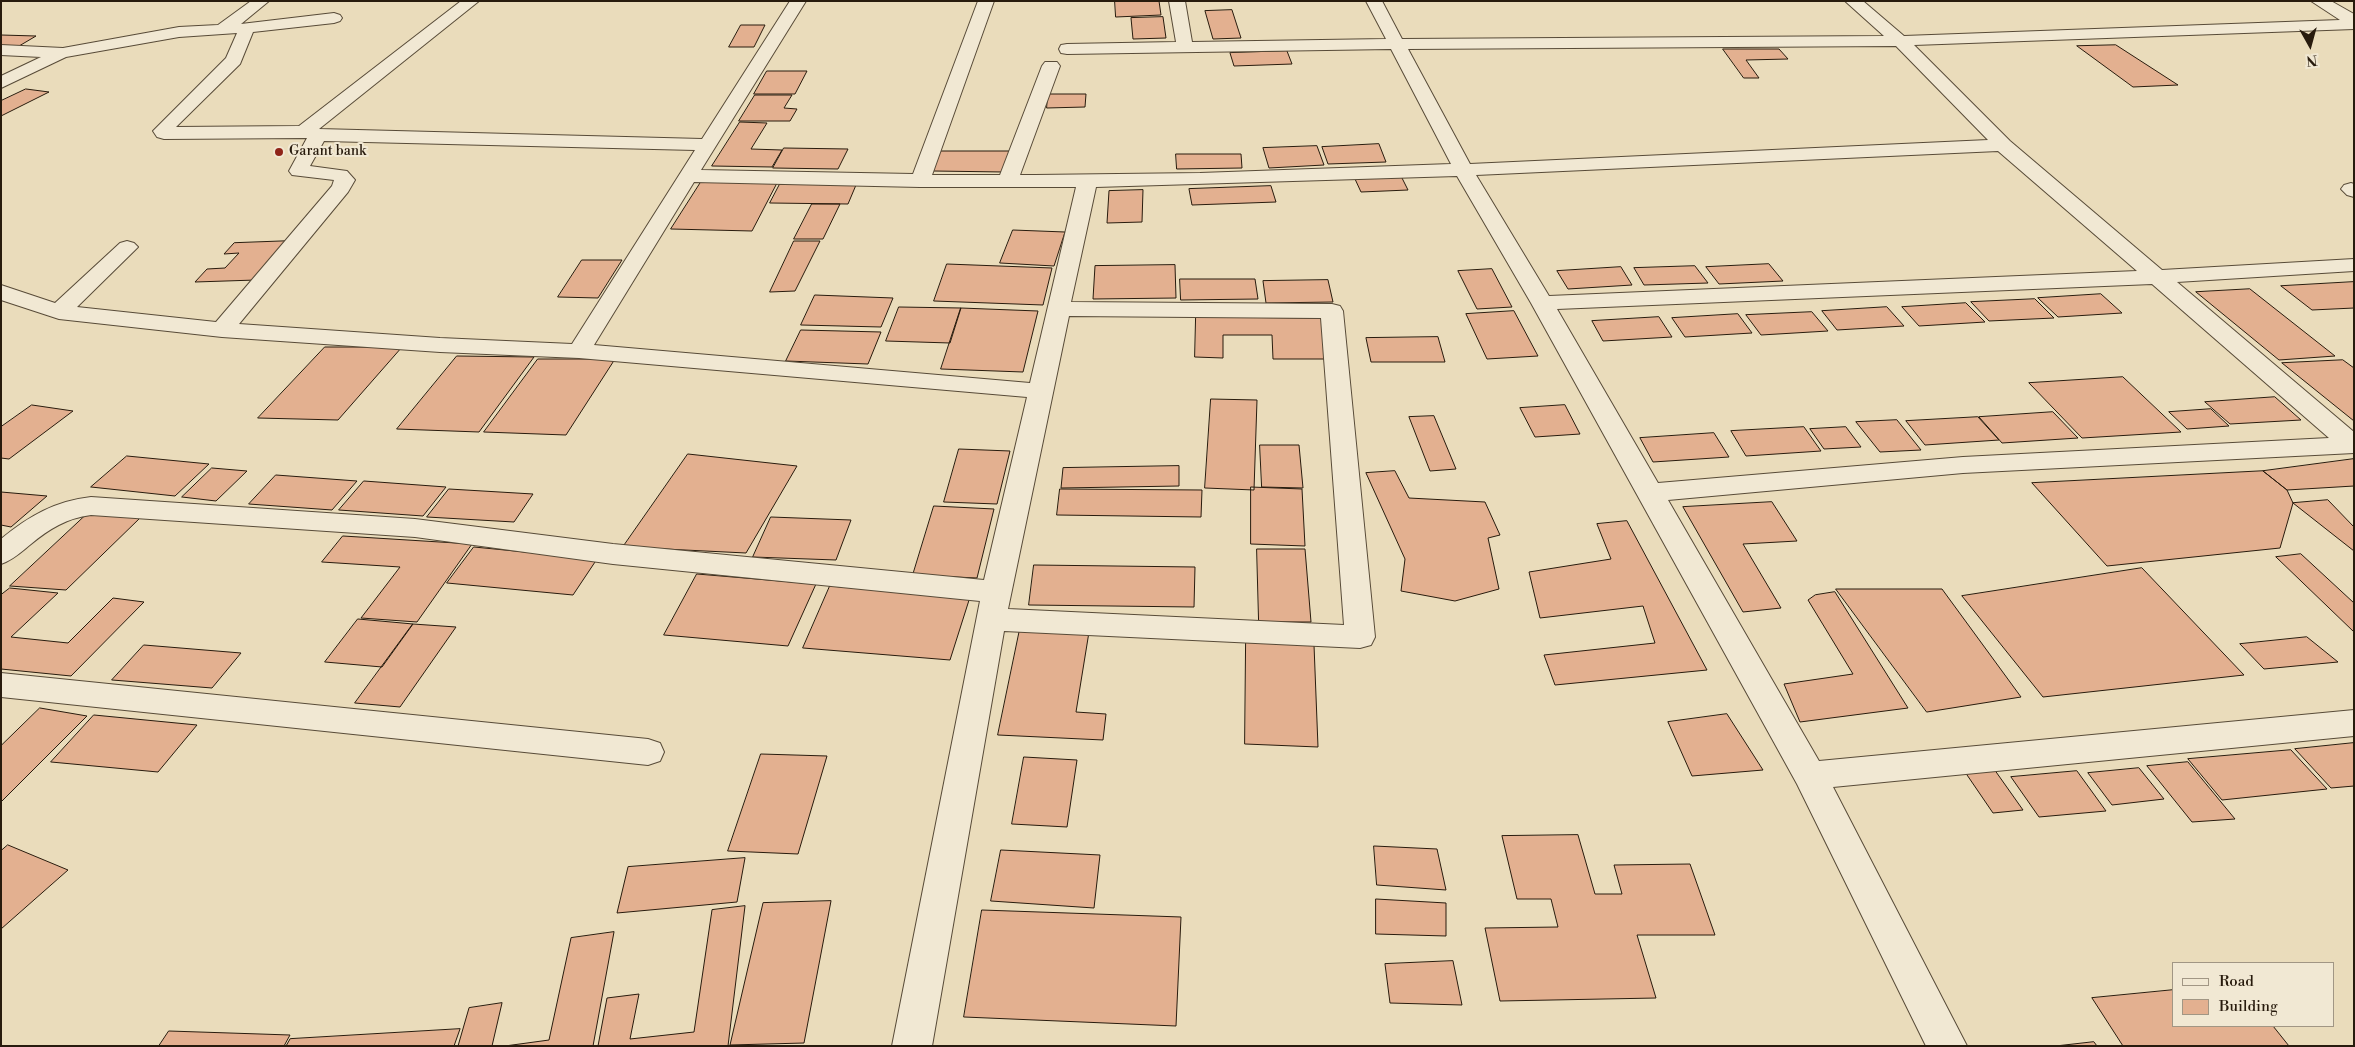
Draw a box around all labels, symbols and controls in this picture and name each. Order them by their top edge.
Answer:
north arrow [2285,20,2335,70]
text: N [2305,50,2318,69]
place label: Garant bank [289,144,366,160]
marker: Garant bank [273,146,285,158]
legend [2172,962,2335,1027]
text: Road [2219,972,2254,991]
text: Building [2219,997,2278,1016]

